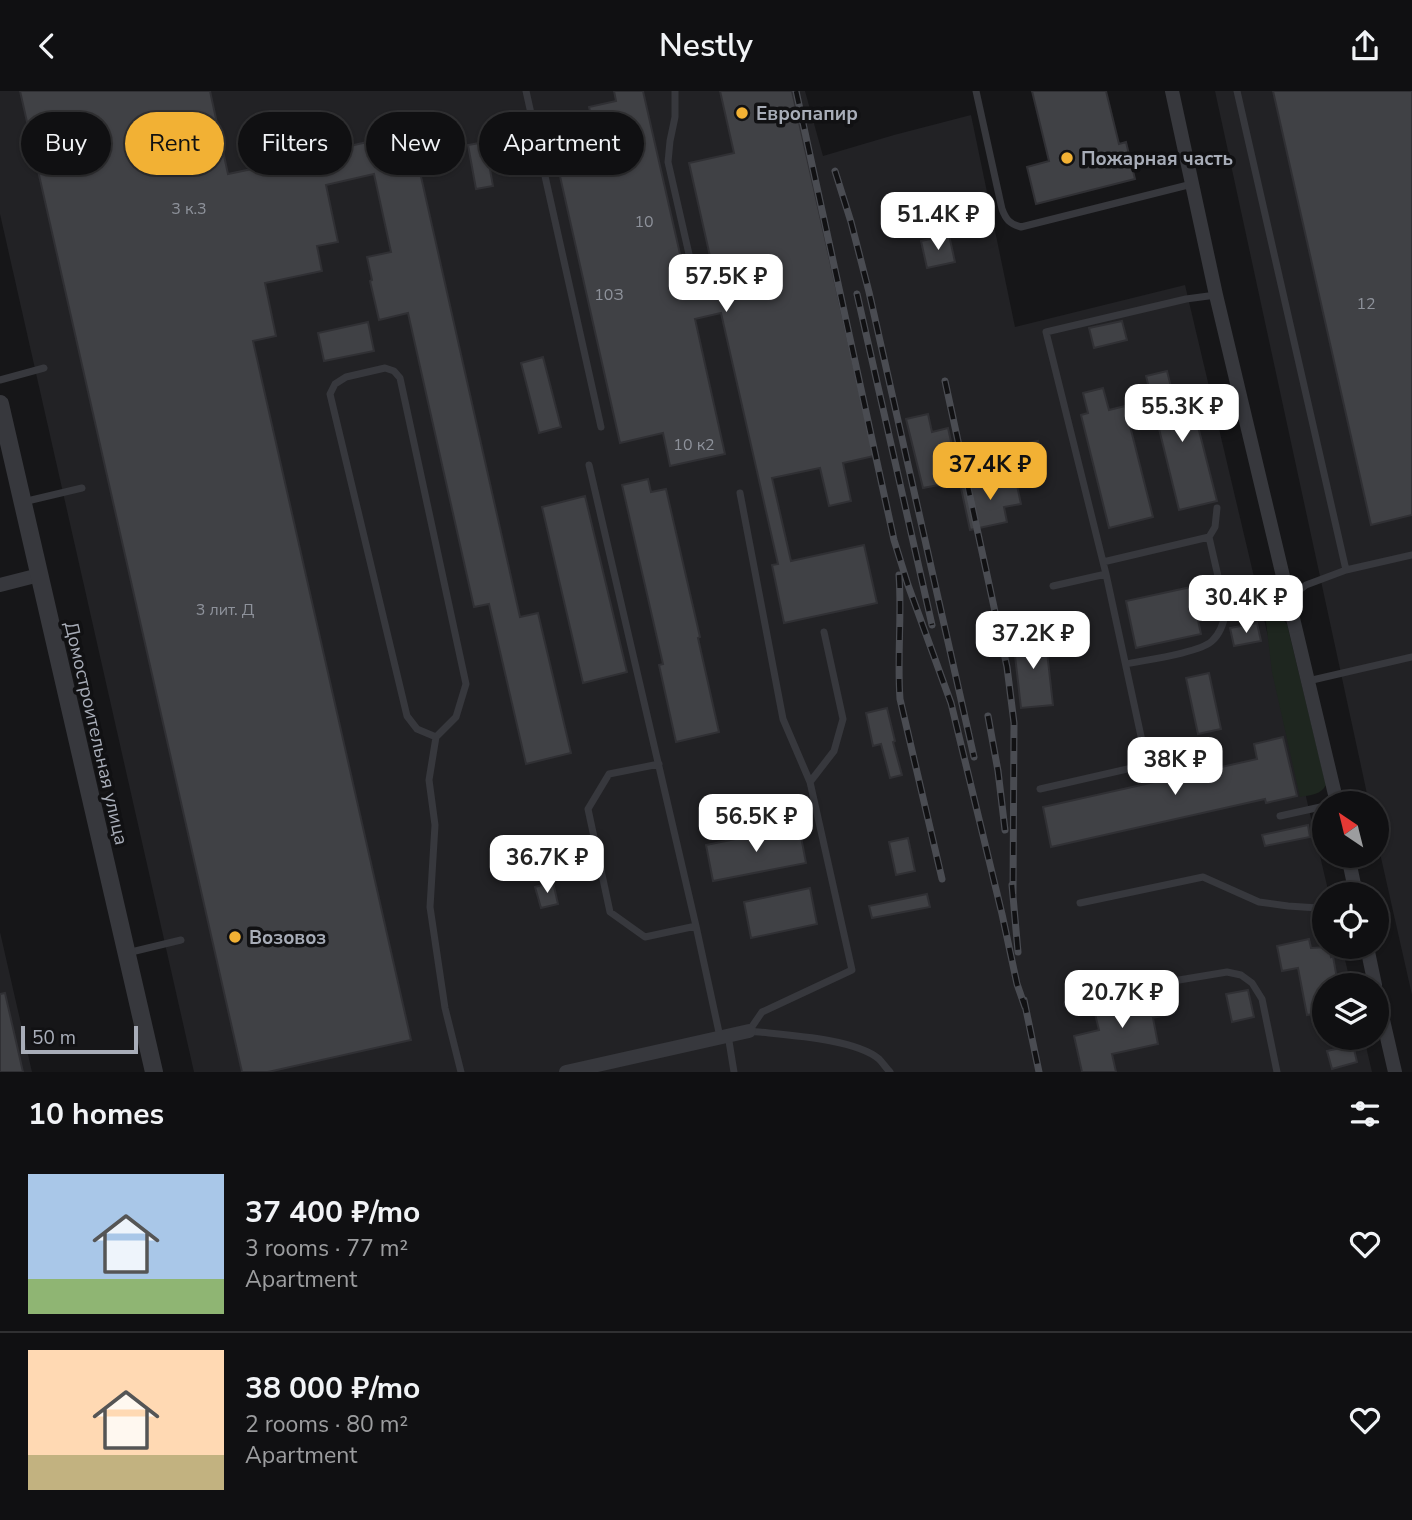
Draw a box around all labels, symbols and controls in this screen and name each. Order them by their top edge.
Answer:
text: Nestly [659,24,753,67]
icon: back [28,27,66,65]
icon: share [1346,27,1384,65]
place label: Европапир [756,101,858,127]
marker: Европапир [734,105,750,121]
chip: Buy [21,112,111,175]
chip: Rent [125,112,224,175]
chip: Filters [238,112,352,175]
chip: New [366,112,465,175]
chip: Apartment [479,112,644,175]
place label: Пожарная часть [1081,146,1233,172]
marker: Пожарная часть [1059,150,1075,166]
pin: 51.4K ₽ [873,193,1003,252]
house number: 3 к.3 [171,198,207,220]
text: 51.4K ₽ [897,199,979,230]
house number: 10 [634,211,654,233]
pin: 57.5K ₽ [661,255,791,314]
text: 57.5K ₽ [685,261,767,292]
house number: 10З [594,284,624,306]
house number: 12 [1356,293,1376,315]
pin: 55.3K ₽ [1117,385,1247,444]
text: 55.3K ₽ [1141,391,1223,422]
house number: 10 к2 [673,434,715,456]
pin: 37.4K ₽ [925,443,1055,502]
text: 37.4K ₽ [949,449,1031,480]
pin: 30.4K ₽ [1181,575,1311,635]
text: 30.4K ₽ [1205,582,1287,613]
house number: 3 лит. Д [196,599,255,621]
pin: 37.2K ₽ [968,611,1098,671]
text: 37.2K ₽ [992,618,1074,649]
street label: Домостроительная улица [58,619,134,848]
pin: 38K ₽ [1126,737,1224,797]
text: 38K ₽ [1144,744,1206,775]
north arrow [1312,791,1390,868]
map controls [1312,791,1389,1050]
pin: 56.5K ₽ [691,795,821,854]
text: 56.5K ₽ [715,801,797,832]
pin: 36.7K ₽ [482,835,612,895]
text: 36.7K ₽ [506,842,588,873]
button: locate [1312,882,1389,959]
place label: Возовоз [249,925,326,951]
marker: Возовоз [227,929,243,945]
pin: 20.7K ₽ [1057,971,1187,1030]
button: layers [1312,973,1389,1050]
text: 20.7K ₽ [1081,977,1163,1008]
scale bar [21,1023,138,1055]
text: 50 m [32,1025,76,1051]
text: 10 homes [28,1094,164,1135]
icon: filters [1346,1095,1384,1133]
text: 37 400 ₽/mo [245,1192,420,1233]
icon: home [84,1202,168,1286]
icon: heart [1346,1225,1384,1263]
text: 3 rooms · 77 m² [245,1233,408,1264]
text: Apartment [245,1264,357,1295]
text: 38 000 ₽/mo [245,1368,420,1409]
icon: home [84,1378,168,1462]
icon: heart [1346,1401,1384,1439]
text: 2 rooms · 80 m² [245,1409,408,1440]
text: Apartment [245,1440,357,1471]

